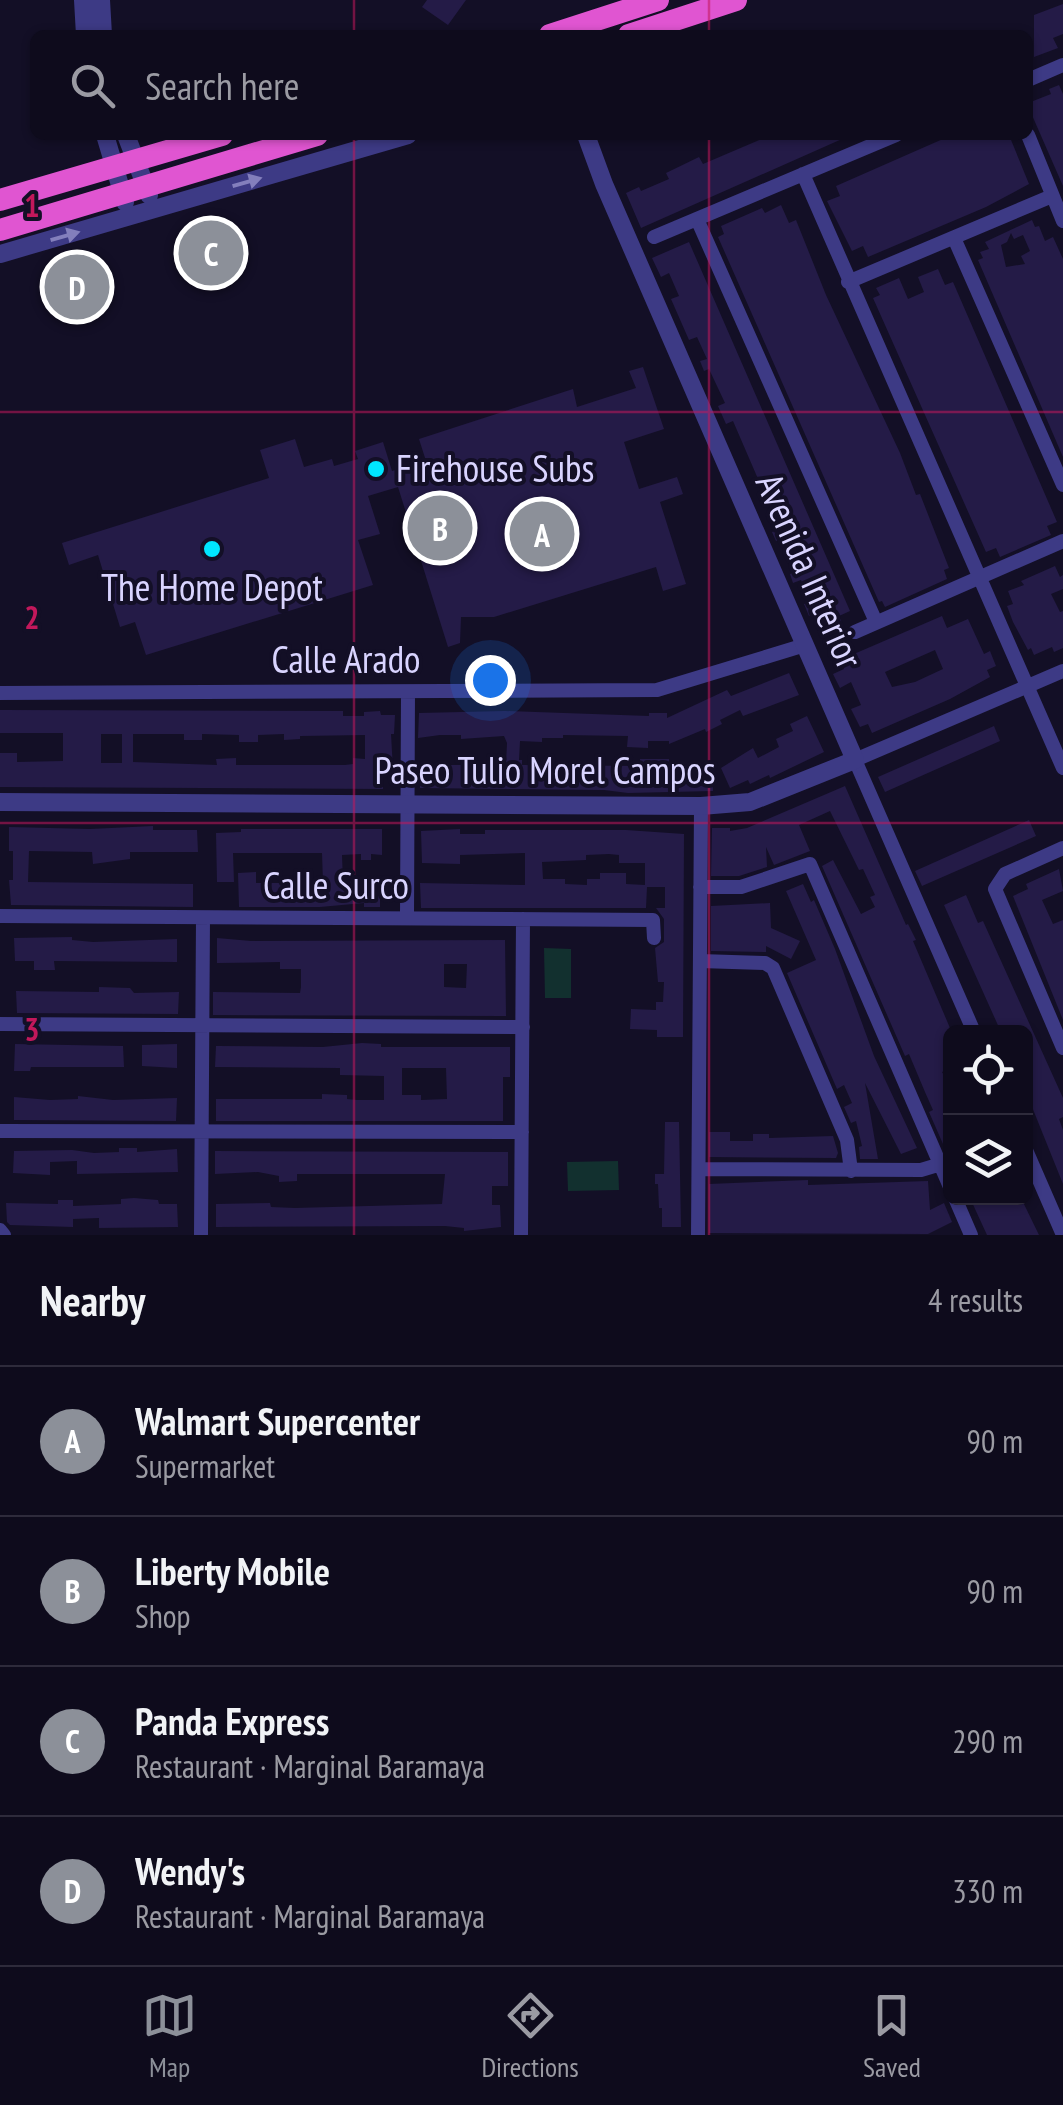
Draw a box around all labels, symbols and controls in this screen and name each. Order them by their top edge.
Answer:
search box [30,30,1033,140]
icon: search [65,58,120,113]
text: Search here [145,61,299,110]
one-way arrow [233,174,263,189]
text: 1 [24,184,40,226]
pin: C [178,216,244,290]
one-way arrow [50,227,81,243]
pin: D [44,250,110,324]
place label: Firehouse Subs [396,443,594,492]
marker: Firehouse Subs [365,458,387,480]
street label: Avenida Interior [746,465,875,676]
pin: B [408,490,472,566]
pin: A [510,496,574,572]
marker: The Home Depot [201,538,223,560]
place label: The Home Depot [101,562,323,611]
text: 2 [24,596,40,638]
street label: Calle Arado [272,634,421,683]
your location [465,655,516,706]
street label: Paseo Tulio Morel Campos [374,745,716,794]
street label: Calle Surco [263,860,409,909]
text: 3 [24,1008,40,1050]
map controls [943,1025,1033,1205]
button: locate [943,1025,1033,1115]
button: layers [943,1115,1033,1205]
text: Nearby [40,1273,145,1328]
text: 4 results [928,1279,1023,1321]
text: Walmart Supercenter [135,1396,420,1445]
text: A [64,1420,81,1462]
text: 90 m [967,1420,1023,1462]
text: Supermarket [135,1445,275,1487]
text: Liberty Mobile [135,1546,330,1595]
text: B [65,1570,80,1612]
text: 90 m [967,1570,1023,1612]
text: Shop [135,1595,191,1637]
text: Panda Express [135,1696,329,1745]
text: C [65,1720,80,1762]
text: 290 m [952,1720,1023,1762]
text: Restaurant · Marginal Baramaya [135,1745,485,1787]
text: Wendy's [135,1846,245,1895]
text: D [64,1870,81,1912]
text: 330 m [952,1870,1023,1912]
text: Restaurant · Marginal Baramaya [135,1895,485,1937]
tab: Map [142,1988,197,2085]
tab: Directions [481,1988,579,2085]
tab: Saved [863,1988,921,2085]

